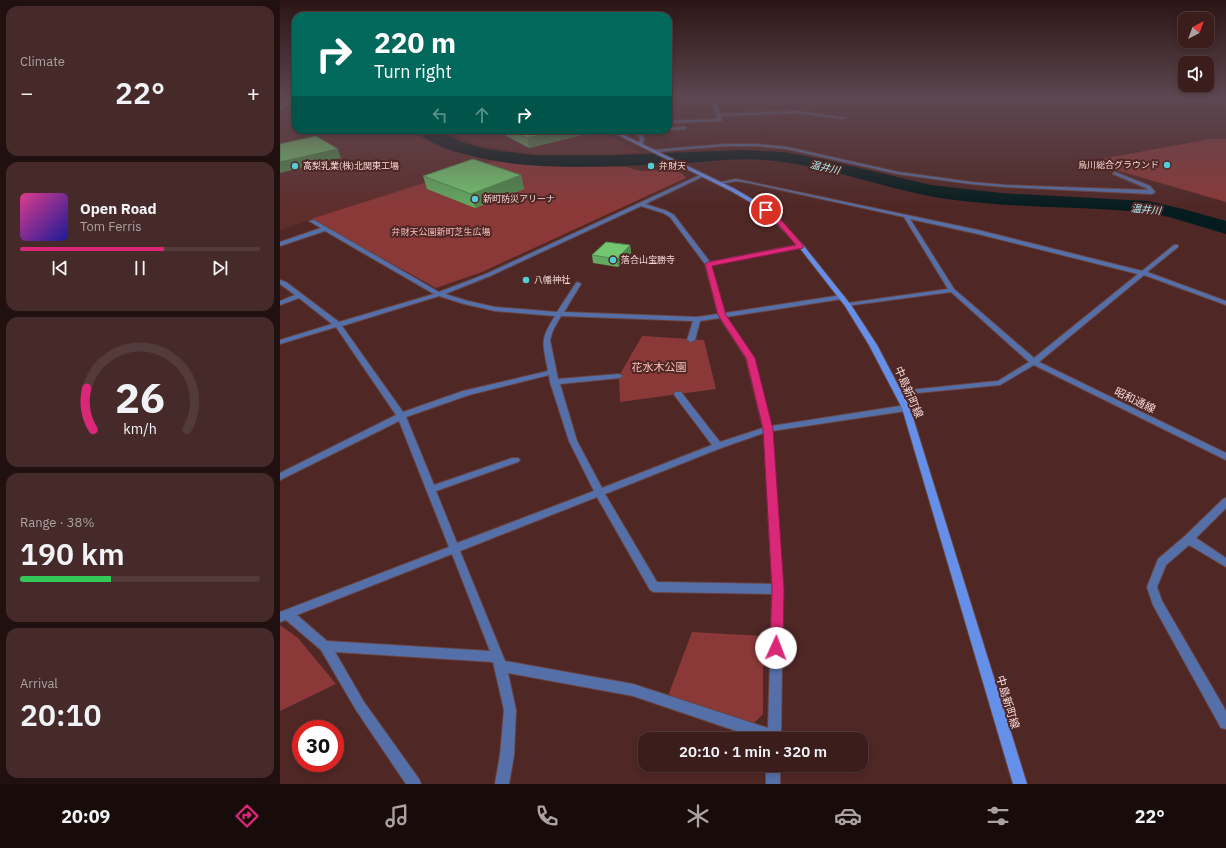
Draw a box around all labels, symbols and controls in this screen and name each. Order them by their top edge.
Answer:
north arrow [1178,12,1214,48]
map controls [1178,12,1214,92]
text: 220 m [374,24,456,61]
icon: right [308,28,360,80]
text: Climate [20,53,65,70]
button: sound [1178,56,1214,92]
text: Turn right [374,60,452,83]
text: 22° [115,73,165,112]
text: − [20,78,33,107]
text: + [247,78,260,107]
icon: left [429,104,451,126]
icon: ahead [471,104,493,126]
icon: right [513,104,535,126]
water label: 温井川 [809,158,842,177]
place label: 烏川総合グラウンド [1078,159,1159,170]
place label: 高梨乳業(株)北関東工場 [303,160,399,171]
place label: 弁財天 [659,160,686,171]
marker: 烏川総合グラウンド [1162,160,1172,170]
marker: 高梨乳業(株)北関東工場 [290,161,300,171]
marker: 弁財天 [646,161,656,171]
place label: 新町防災アリーナ [483,193,555,204]
pin [749,193,783,227]
marker: 新町防災アリーナ [470,194,480,204]
text: Open Road [80,199,157,218]
icon: arrive [755,199,777,221]
water label: 温井川 [1130,201,1163,218]
text: Tom Ferris [80,218,142,235]
park label: 弁財天公園新町芝生広場 [391,226,491,237]
place label: 落合山宝勝寺 [621,254,675,265]
marker: 落合山宝勝寺 [608,255,618,265]
icon: previous [49,257,71,279]
icon: pause [129,257,151,279]
icon: next [209,257,231,279]
place label: 八幡神社 [534,274,570,285]
marker: 八幡神社 [521,275,531,285]
park label: 花水木公園 [632,360,687,374]
street label: 中島新町線 [891,364,927,420]
text: 26 [115,370,165,424]
street label: 昭和通線 [1112,384,1158,416]
text: km/h [123,419,157,438]
text: Range · 38% [20,514,94,531]
text: 190 km [20,534,125,573]
position arrow [755,627,797,669]
street label: 中島新町線 [993,674,1023,730]
text: Arrival [20,675,58,692]
text: 20:10 [20,695,102,734]
speed limit sign: 30 [292,720,344,772]
text: 20:10 · 1 min · 320 m [679,742,827,761]
icon: directions [233,802,261,830]
icon: music [383,802,411,830]
icon: phone [533,802,561,830]
icon: climate [684,802,712,830]
icon: car [834,802,862,830]
icon: filters [984,802,1012,830]
text: 20:09 [61,805,110,828]
text: 22° [1135,805,1165,828]

